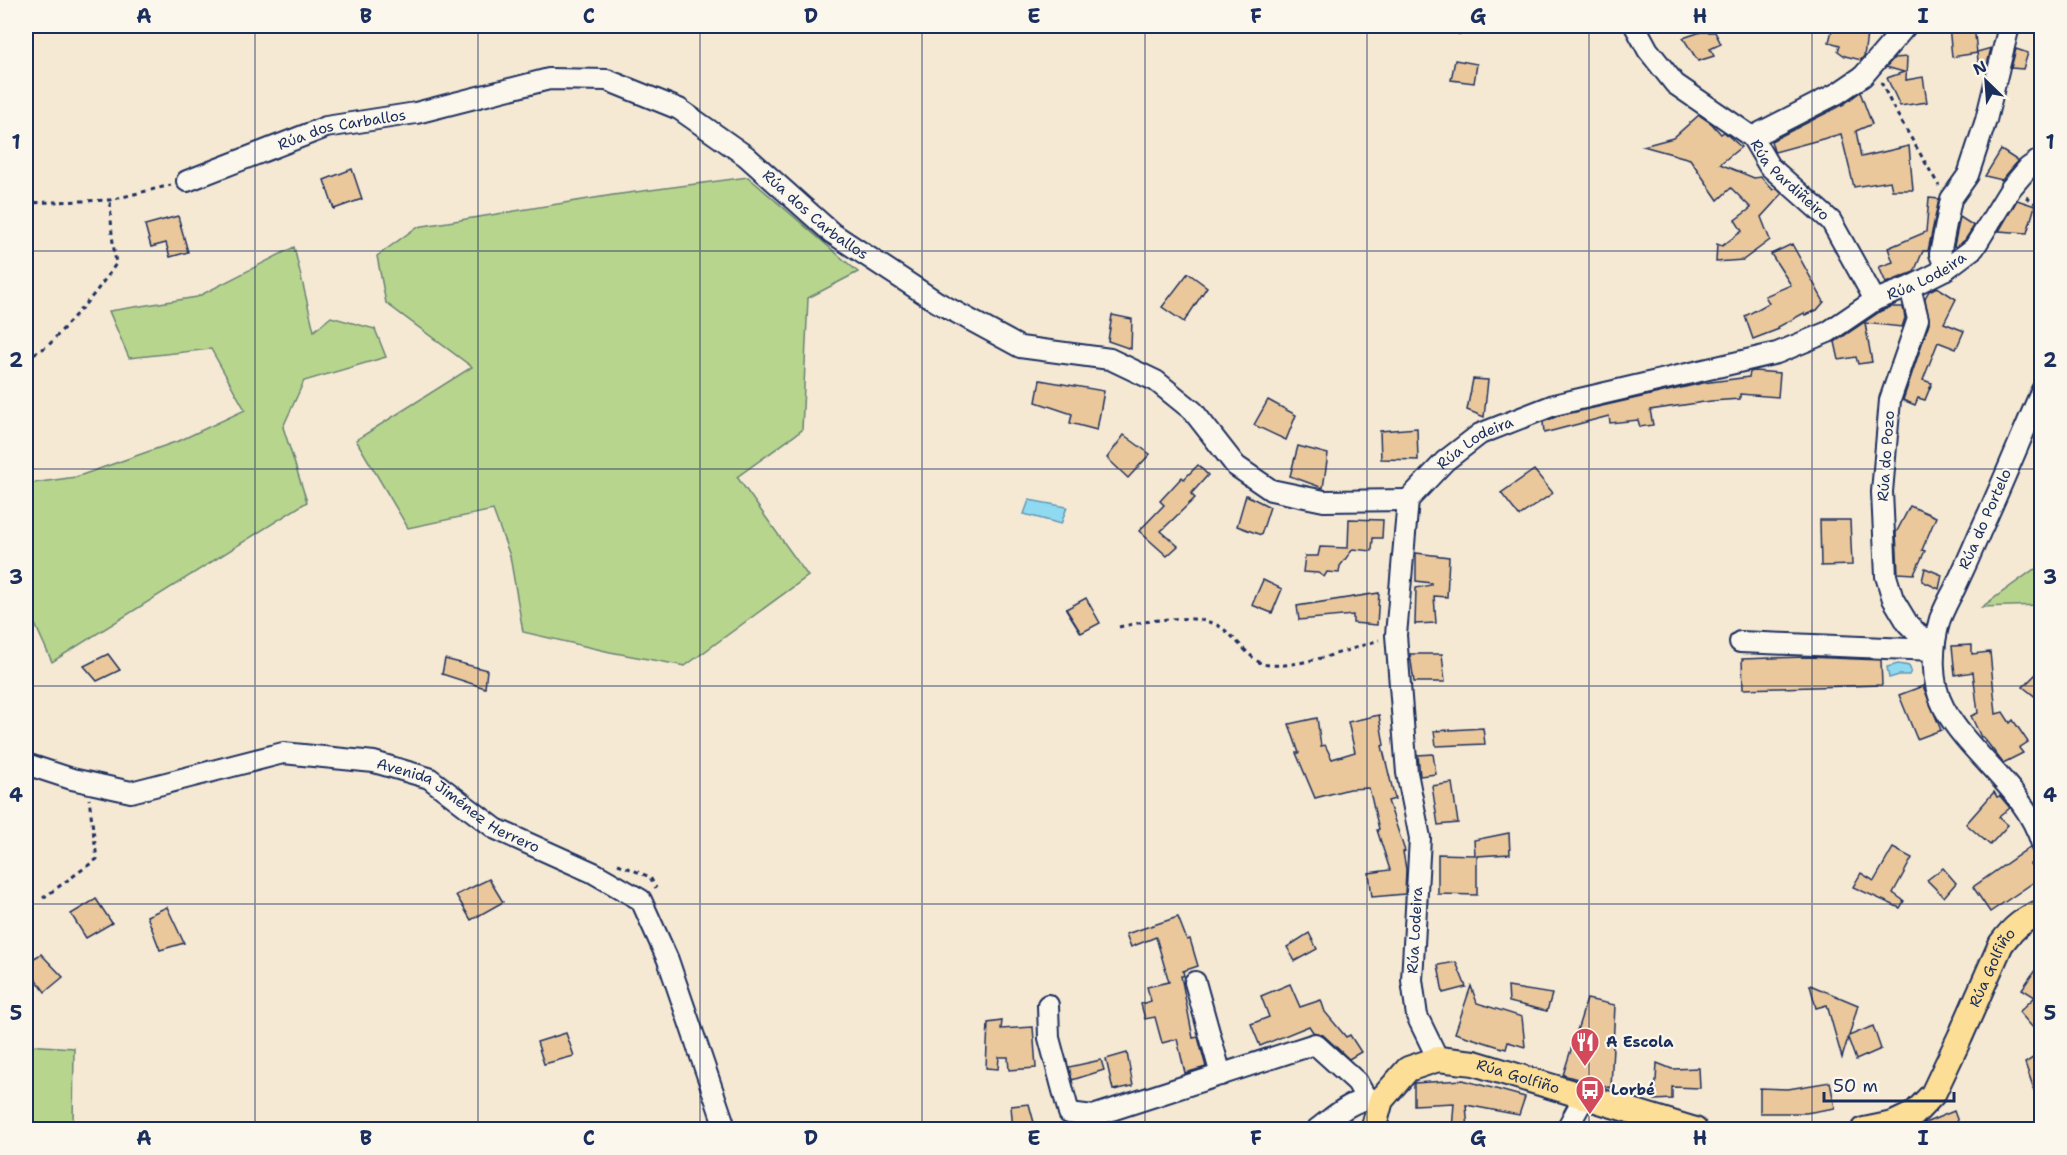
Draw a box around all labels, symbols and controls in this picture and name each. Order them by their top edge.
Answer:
text: A [136,3,152,29]
text: B [360,3,372,29]
text: C [583,3,595,29]
text: D [804,3,818,29]
text: E [1027,3,1041,29]
text: F [1250,3,1262,29]
text: G [1470,3,1486,29]
text: H [1693,3,1707,29]
text: I [1917,3,1929,29]
north arrow [1956,51,2016,111]
text: N [1970,56,1990,80]
street label: Rúa dos Carballos [275,105,407,155]
text: 1 [11,129,21,155]
text: 1 [2045,129,2055,155]
street label: Rúa Pardiñeiro [1746,136,1834,225]
street label: Rúa dos Carballos [758,165,872,264]
street label: Rúa Lodeira [1884,247,1971,305]
text: 2 [9,347,23,373]
text: 2 [2043,347,2057,373]
street label: Rúa do Pozo [1873,410,1899,502]
street label: Rúa Lodeira [1432,412,1517,474]
street label: Rúa do Portelo [1954,466,2016,572]
text: 3 [9,564,23,590]
text: 3 [2043,564,2057,590]
street label: Avenida Jiménez Herrero [374,753,543,857]
text: 4 [9,782,23,808]
text: 4 [2043,782,2057,808]
street label: Rúa Lodeira [1402,886,1427,974]
street label: Rúa Golfiño [1964,924,2020,1010]
text: 5 [10,1000,22,1026]
text: 5 [2044,1000,2056,1026]
restaurant icon: A Escola [1569,1026,1601,1068]
place label: A Escola [1606,1032,1674,1052]
street label: Rúa Golfiño [1474,1054,1562,1098]
scale bar [1824,1065,1954,1103]
bus stop icon: Lorbé [1574,1074,1606,1116]
text: 50 m [1833,1074,1878,1098]
place label: Lorbé [1611,1080,1655,1100]
text: A [136,1125,152,1151]
text: B [360,1125,372,1151]
text: C [583,1125,595,1151]
text: D [804,1125,818,1151]
text: E [1027,1125,1041,1151]
text: F [1250,1125,1262,1151]
text: G [1470,1125,1486,1151]
text: H [1693,1125,1707,1151]
text: I [1917,1125,1929,1151]

